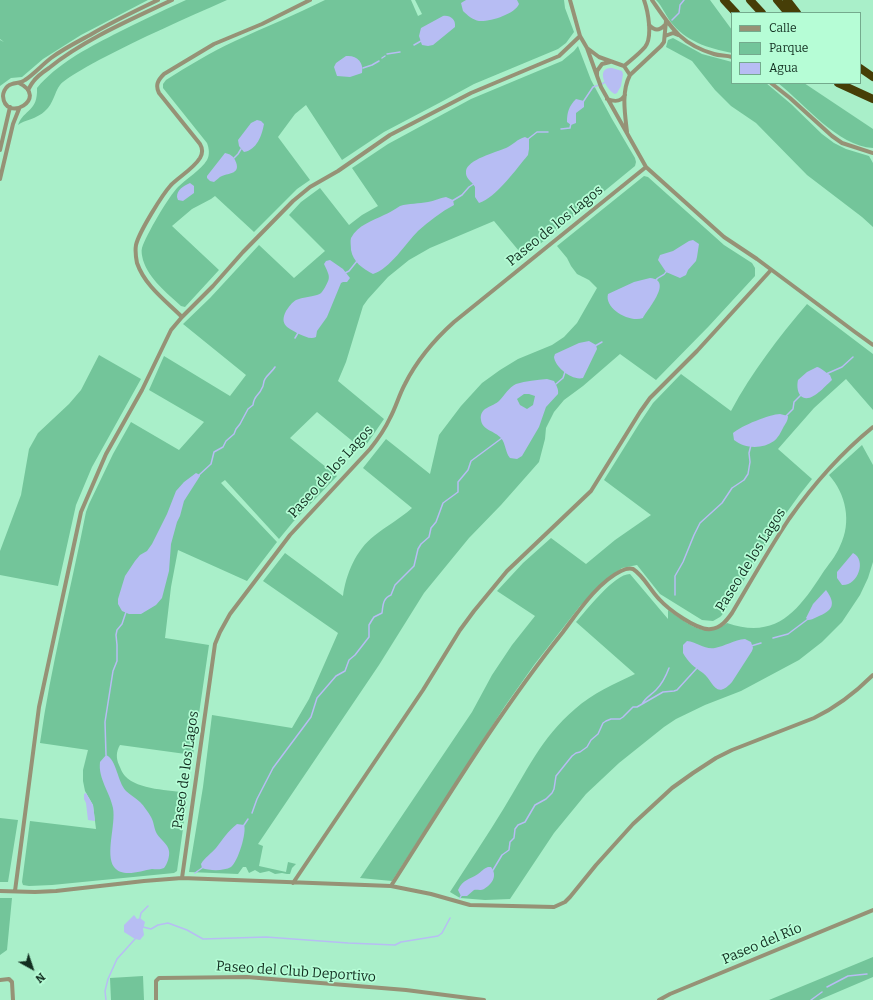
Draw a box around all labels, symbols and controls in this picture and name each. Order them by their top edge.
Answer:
legend [731,12,861,84]
text: Calle [769,21,797,35]
text: Parque [769,41,808,55]
text: Agua [769,61,798,75]
street label: Paseo de los Lagos [504,182,606,270]
street label: Paseo de los Lagos [285,422,377,522]
street label: Paseo de los Lagos [712,505,790,615]
street label: Paseo de los Lagos [169,710,203,830]
street label: Paseo del Río [720,920,804,968]
north arrow [12,948,52,988]
street label: Paseo del Club Deportivo [215,958,377,986]
text: N [33,970,47,985]

